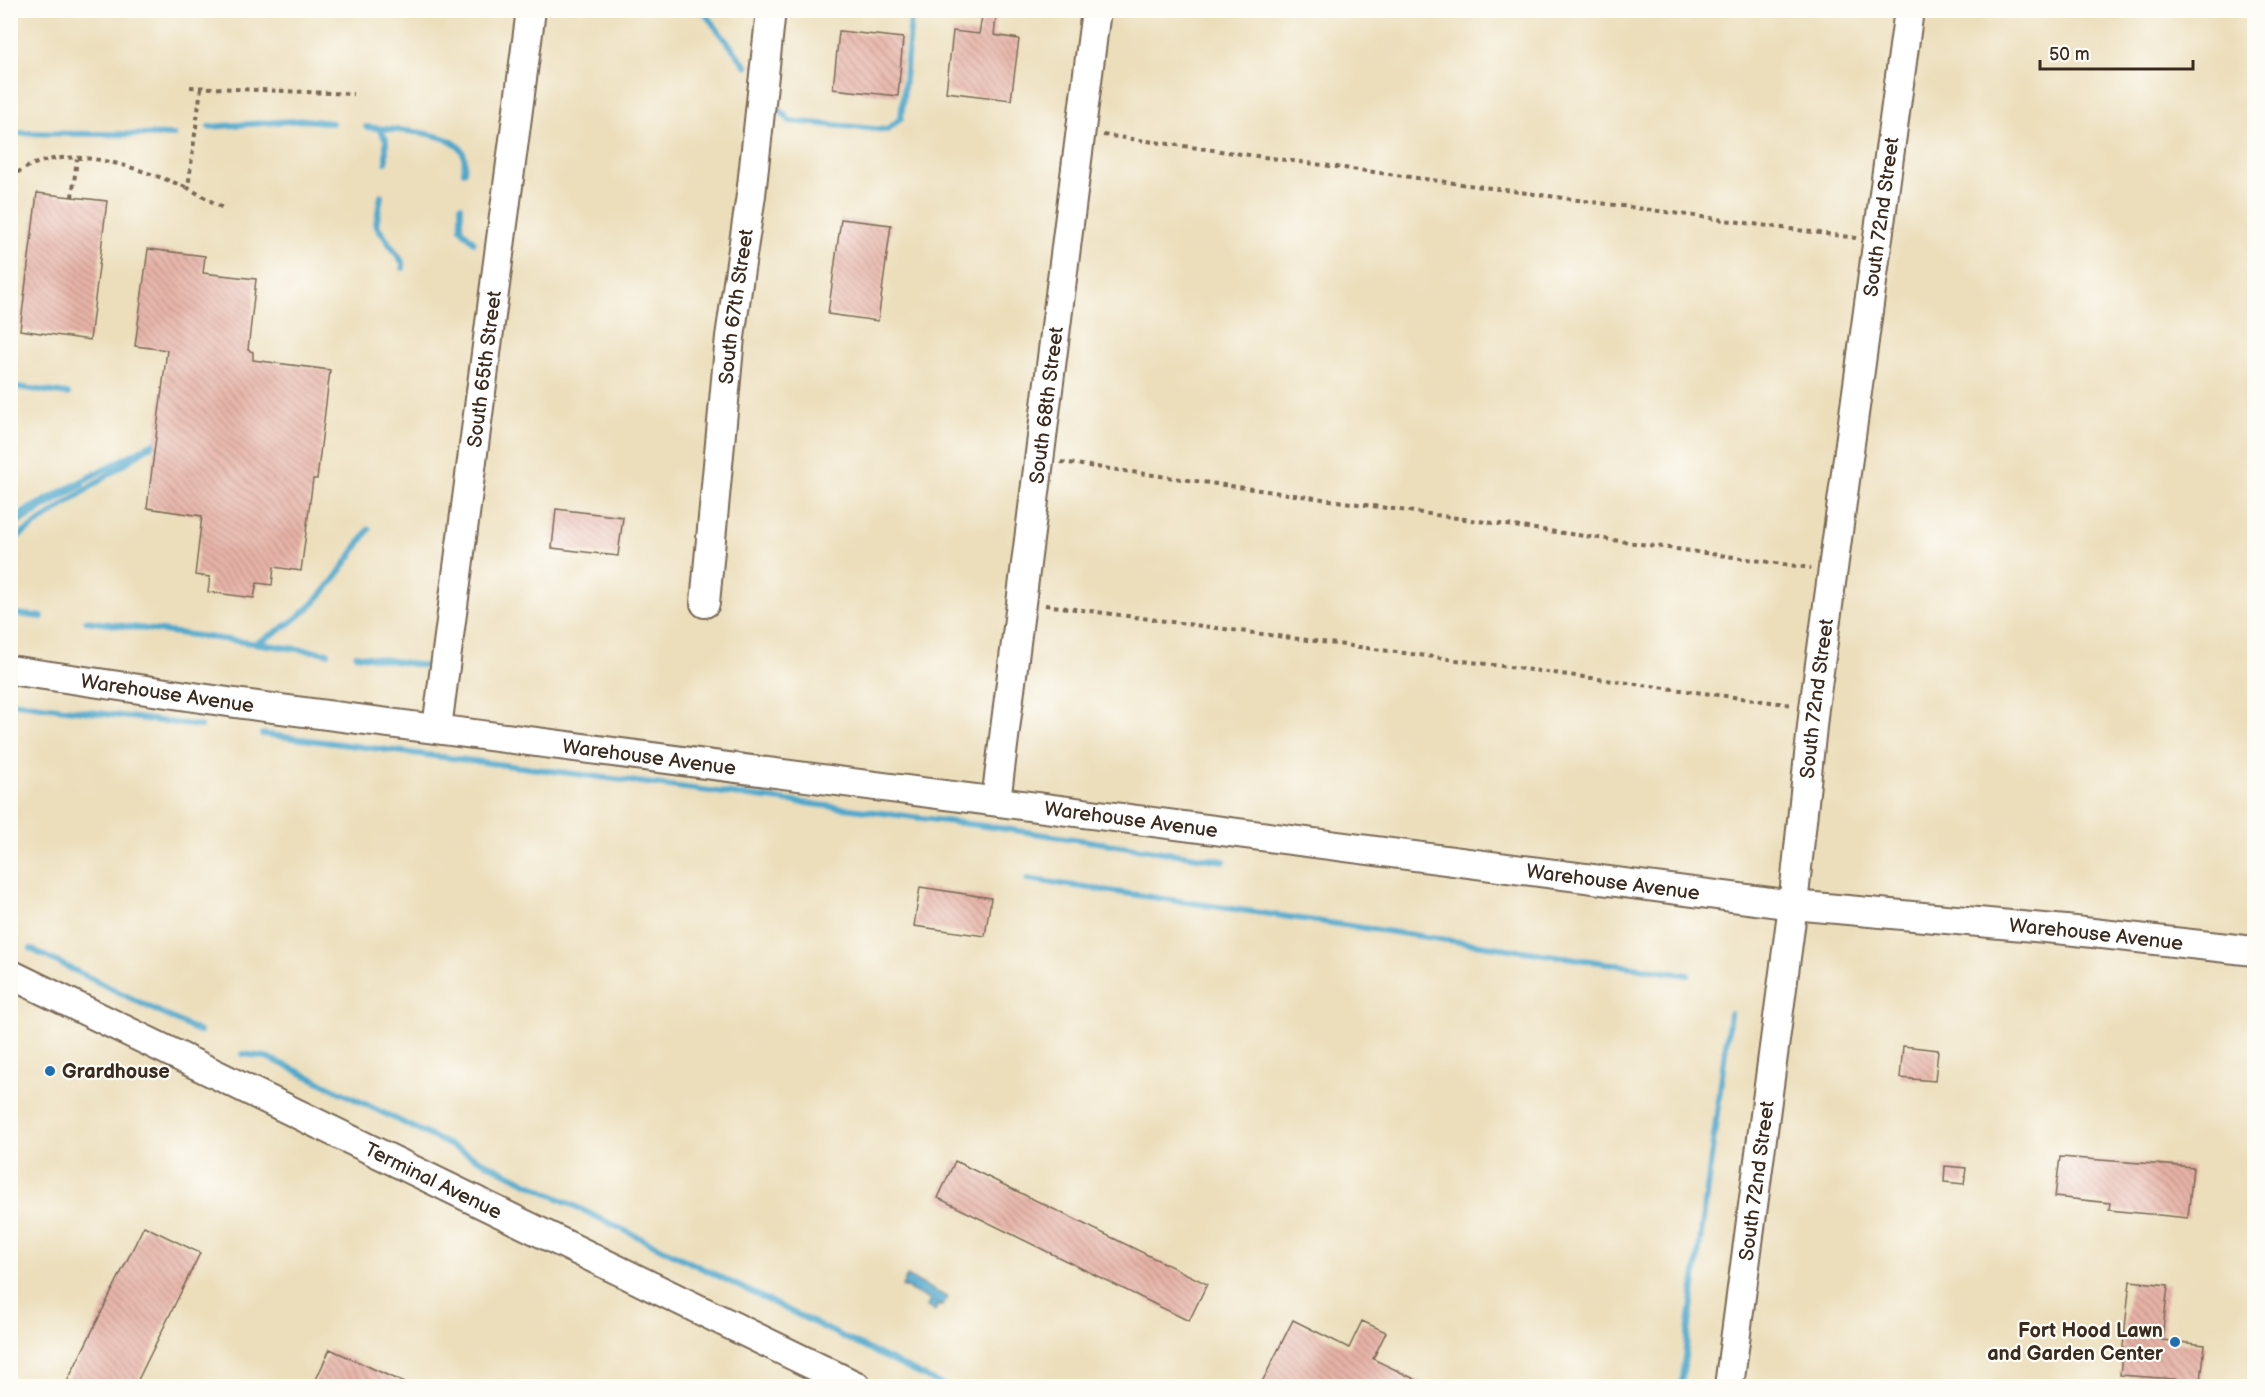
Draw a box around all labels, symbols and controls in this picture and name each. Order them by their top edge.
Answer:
scale bar [2040,33,2193,71]
text: 50 m [2049,44,2090,65]
street label: South 72nd Street [1859,136,1905,298]
street label: South 67th Street [715,228,759,385]
street label: South 65th Street [463,289,507,449]
street label: South 68th Street [1025,325,1069,485]
street label: South 72nd Street [1796,617,1839,780]
street label: Warehouse Avenue [79,670,255,718]
street label: Warehouse Avenue [561,735,737,781]
street label: Warehouse Avenue [1043,797,1219,843]
street label: Warehouse Avenue [1525,860,1701,906]
street label: Warehouse Avenue [2008,914,2184,956]
place label: Grardhouse [62,1060,170,1084]
marker: Grardhouse [43,1064,57,1078]
street label: South 72nd Street [1735,1100,1780,1262]
street label: Terminal Avenue [360,1138,506,1225]
place label: Fort Hood Lawn and Garden Center [1987,1319,2164,1366]
marker: Fort Hood Lawn and Garden Center [2168,1335,2182,1349]

